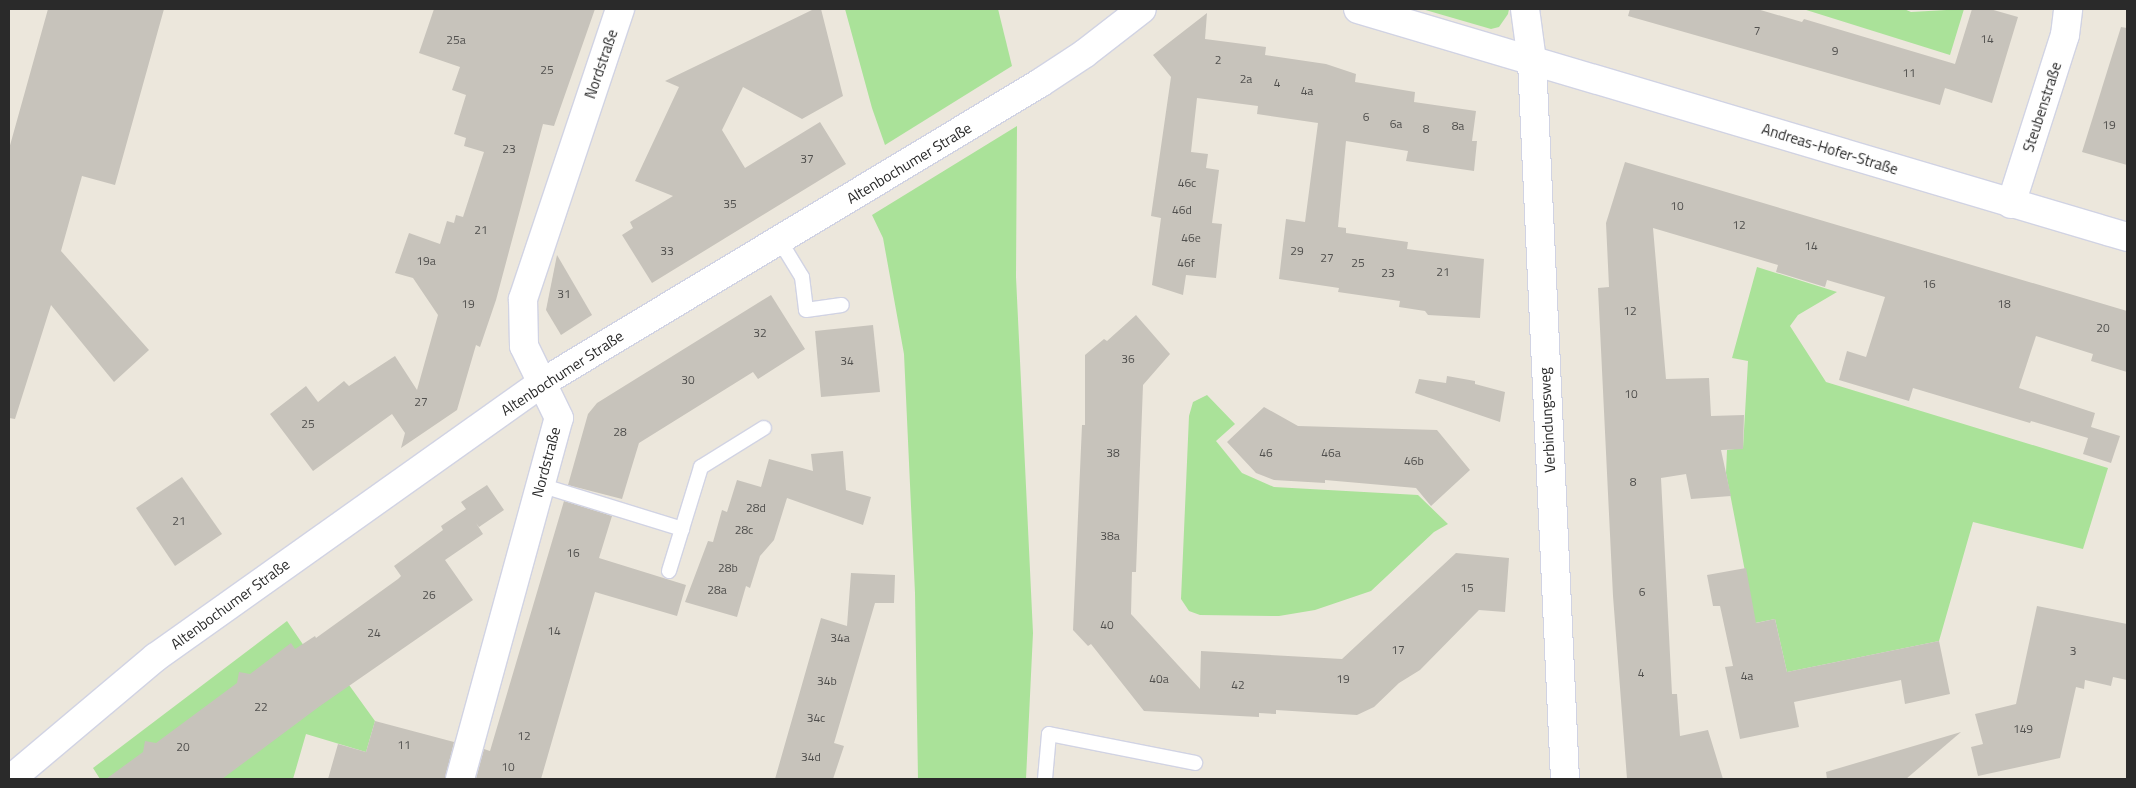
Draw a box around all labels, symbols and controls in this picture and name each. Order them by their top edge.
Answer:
house number: 7 [1754,24,1760,38]
street label: Nordstraße [581,27,621,101]
house number: 14 [1980,32,1994,46]
house number: 25a [446,33,466,47]
house number: 9 [1832,44,1838,58]
house number: 2 [1215,53,1221,67]
street label: Steubenstraße [2019,60,2065,154]
house number: 25 [540,63,554,77]
house number: 11 [1902,66,1916,80]
house number: 2a [1240,72,1252,86]
house number: 4 [1274,76,1280,90]
house number: 4a [1301,84,1313,98]
house number: 6 [1363,110,1369,124]
house number: 6a [1390,117,1402,131]
house number: 19 [2102,118,2116,132]
street label: Altenbochumer Straße [843,119,975,207]
house number: 8a [1452,119,1464,133]
street label: Andreas-Hofer-Straße [1760,120,1900,178]
house number: 8 [1423,122,1429,136]
house number: 23 [502,142,516,156]
house number: 37 [800,152,814,166]
house number: 46c [1178,176,1196,190]
house number: 35 [723,197,737,211]
house number: 10 [1670,199,1684,213]
house number: 46d [1172,203,1192,217]
house number: 12 [1732,218,1746,232]
house number: 21 [474,223,488,237]
house number: 46e [1181,231,1201,245]
house number: 14 [1804,239,1818,253]
house number: 33 [660,244,674,258]
house number: 29 [1290,244,1304,258]
house number: 27 [1320,251,1334,265]
house number: 19a [416,254,436,268]
house number: 46f [1177,256,1195,270]
house number: 25 [1351,256,1365,270]
house number: 21 [1436,265,1450,279]
house number: 23 [1381,266,1395,280]
house number: 16 [1922,277,1936,291]
house number: 31 [557,287,571,301]
house number: 19 [461,297,475,311]
house number: 18 [1997,297,2011,311]
house number: 12 [1623,304,1637,318]
house number: 20 [2096,321,2110,335]
house number: 32 [753,326,767,340]
street label: Altenbochumer Straße [497,327,627,419]
house number: 36 [1121,352,1135,366]
house number: 34 [840,354,854,368]
street label: Verbindungsweg [1535,367,1559,473]
house number: 30 [681,373,695,387]
house number: 10 [1624,387,1638,401]
house number: 27 [414,395,428,409]
house number: 25 [301,417,315,431]
street label: Nordstraße [528,425,564,499]
house number: 28 [613,425,627,439]
house number: 38 [1106,446,1120,460]
house number: 46 [1259,446,1273,460]
house number: 46a [1321,446,1341,460]
house number: 46b [1404,454,1424,468]
house number: 8 [1630,475,1636,489]
house number: 28d [746,501,766,515]
house number: 21 [172,514,186,528]
house number: 28c [735,523,753,537]
house number: 38a [1100,529,1120,543]
house number: 16 [566,546,580,560]
street label: Altenbochumer Straße [167,555,293,653]
house number: 28b [718,561,738,575]
house number: 15 [1460,581,1474,595]
house number: 28a [707,583,727,597]
house number: 6 [1639,585,1645,599]
house number: 26 [422,588,436,602]
house number: 40 [1100,618,1114,632]
house number: 14 [547,624,561,638]
house number: 24 [367,626,381,640]
house number: 34a [830,631,850,645]
house number: 17 [1391,643,1405,657]
house number: 3 [2070,644,2076,658]
house number: 4 [1638,666,1644,680]
house number: 4a [1741,669,1753,683]
house number: 40a [1149,672,1169,686]
house number: 19 [1336,672,1350,686]
house number: 34b [817,674,837,688]
house number: 42 [1231,678,1245,692]
house number: 22 [254,700,268,714]
house number: 34c [807,711,825,725]
house number: 149 [2013,722,2033,736]
house number: 12 [517,729,531,743]
house number: 11 [397,738,411,752]
house number: 20 [176,740,190,754]
house number: 34d [801,750,821,764]
house number: 10 [501,760,515,774]

